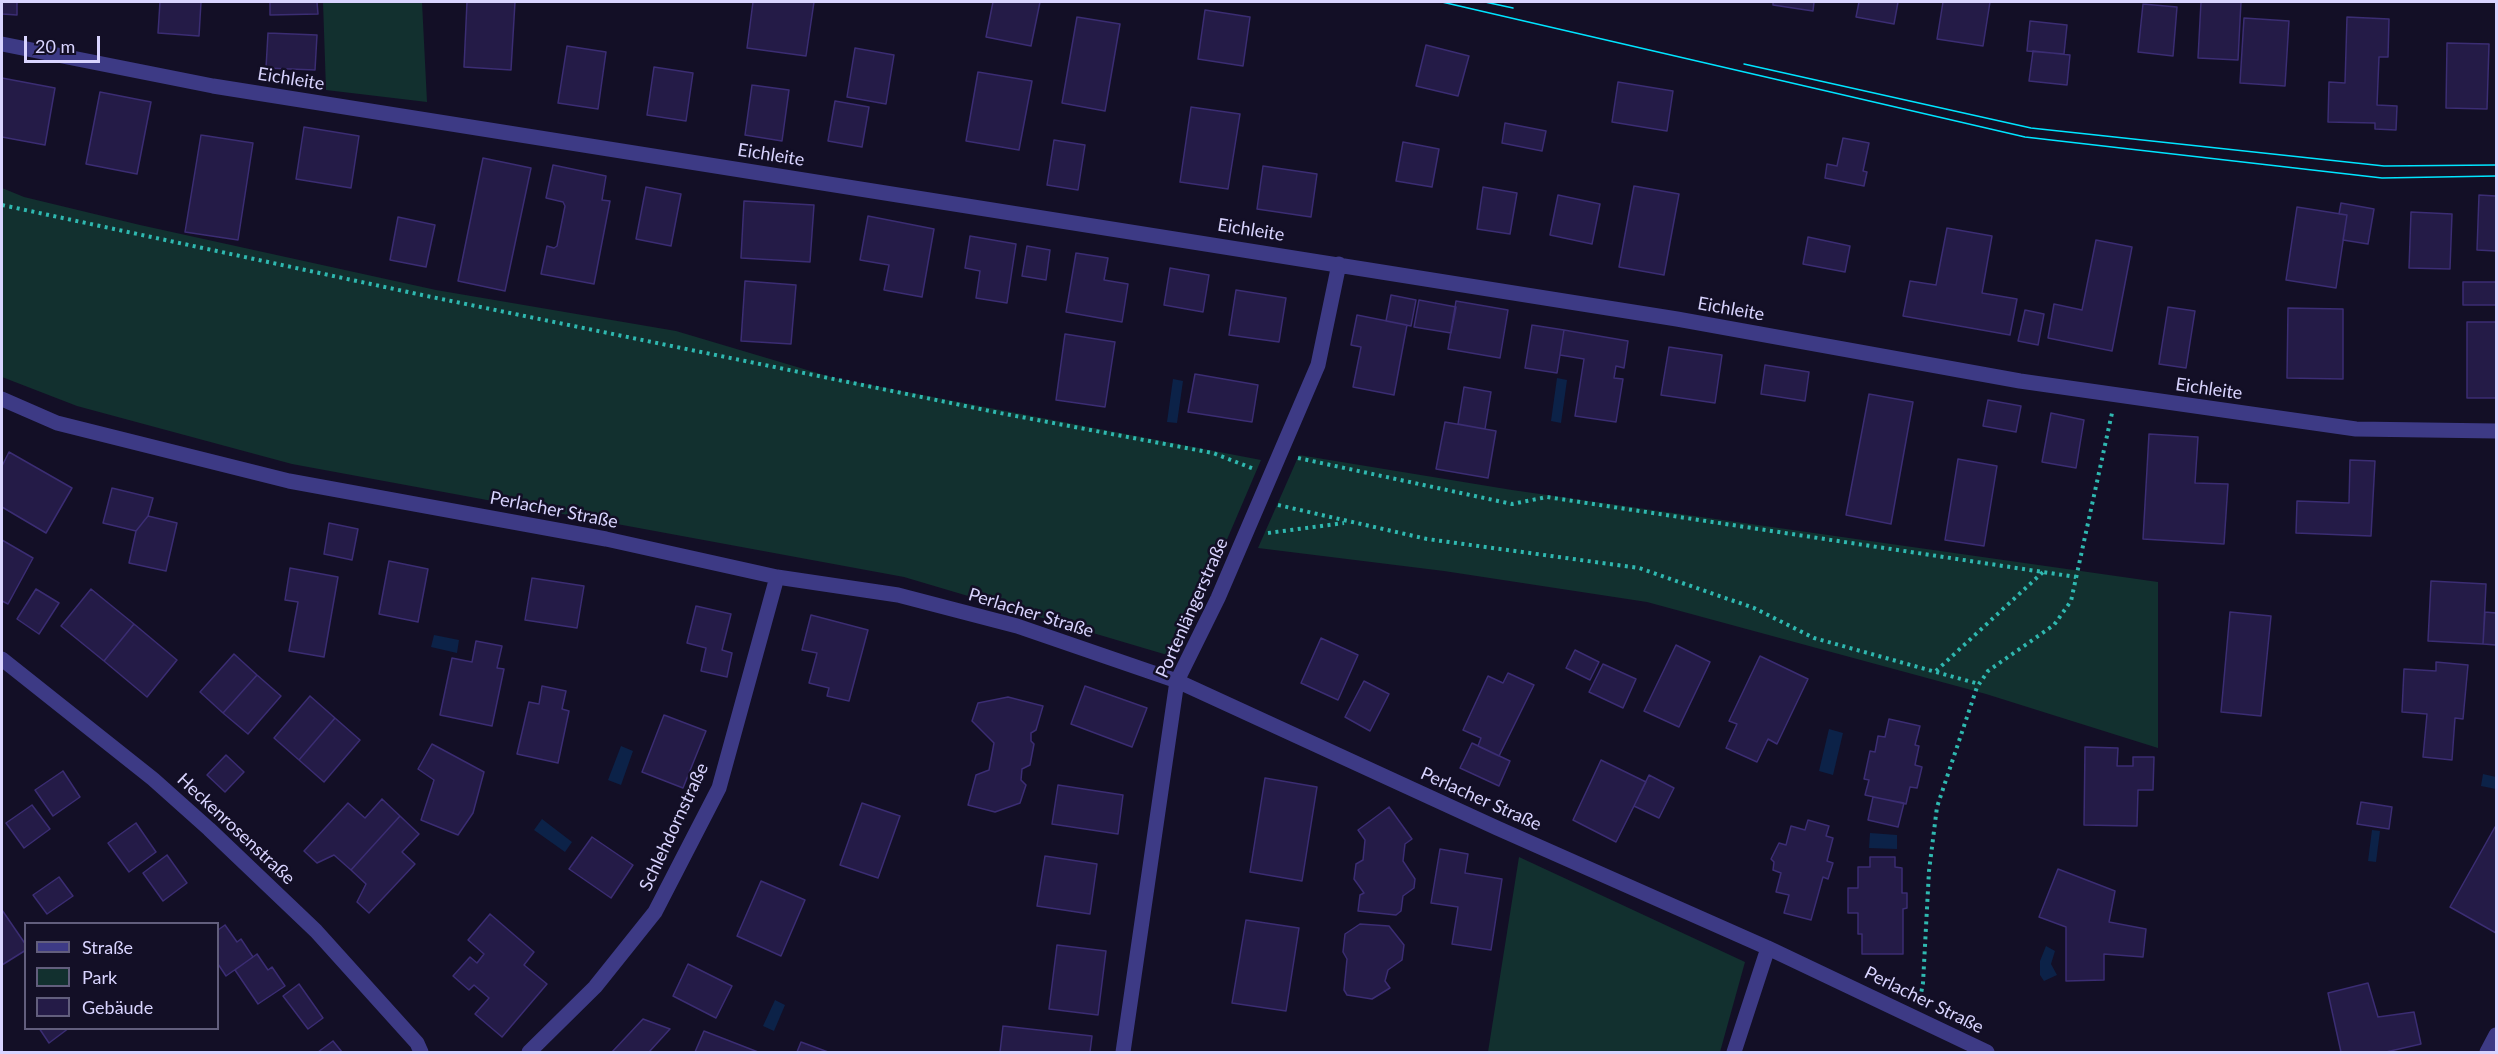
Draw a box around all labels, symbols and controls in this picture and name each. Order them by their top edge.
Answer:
scale bar [27,24,104,62]
text: 20 m [35,35,75,57]
street label: Eichleite [256,63,326,95]
street label: Eichleite [736,139,806,171]
street label: Eichleite [1216,214,1286,246]
street label: Eichleite [1696,293,1766,325]
street label: Eichleite [2174,374,2244,404]
street label: Perlacher Straße [488,487,620,533]
street label: Portenlängerstraße [1151,535,1233,681]
street label: Perlacher Straße [966,584,1096,642]
street label: Schlehdornstraße [635,760,713,894]
street label: Perlacher Straße [1417,763,1545,835]
street label: Heckenrosenstraße [173,769,299,889]
legend [24,922,219,1030]
text: Straße [82,936,133,958]
street label: Perlacher Straße [1861,962,1987,1038]
text: Park [82,966,117,988]
text: Gebäude [82,996,153,1018]

